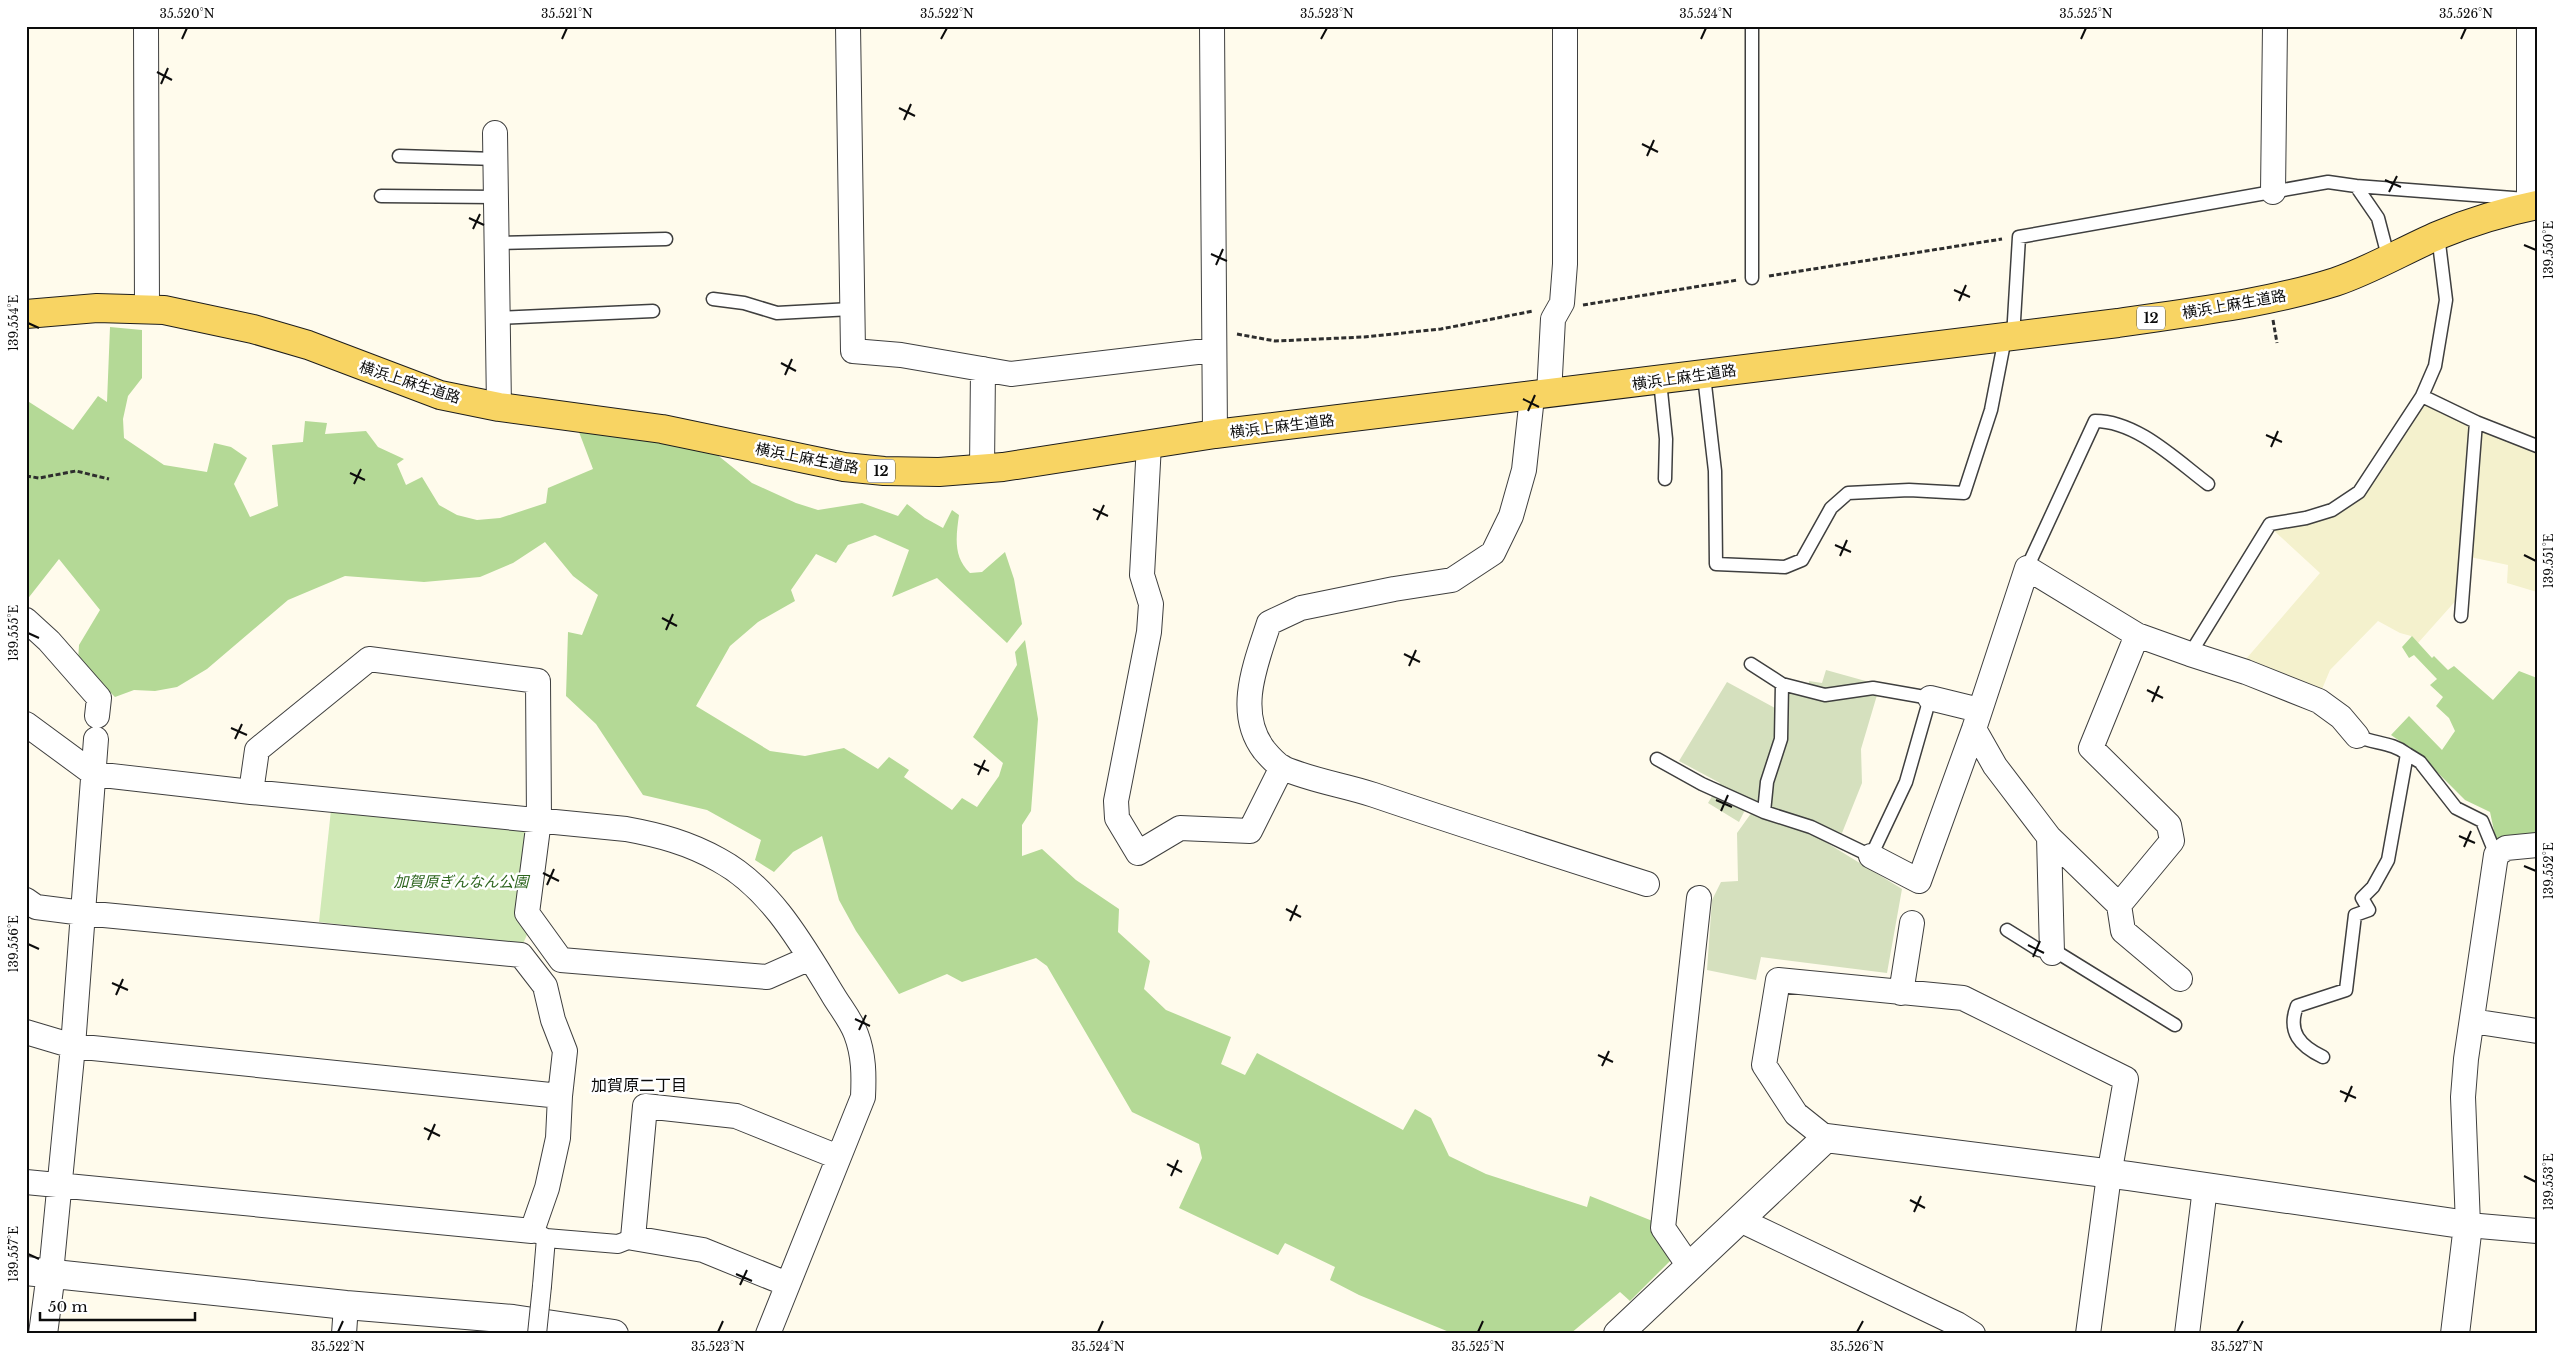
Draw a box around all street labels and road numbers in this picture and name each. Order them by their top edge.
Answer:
street label: 横浜上麻生道路 [2181,286,2287,322]
road number: 12 [2137,306,2165,330]
street label: 横浜上麻生道路 [357,357,463,407]
street label: 横浜上麻生道路 [1631,360,1737,394]
street label: 横浜上麻生道路 [1229,410,1335,442]
street label: 横浜上麻生道路 [754,439,860,477]
road number: 12 [867,460,895,482]

